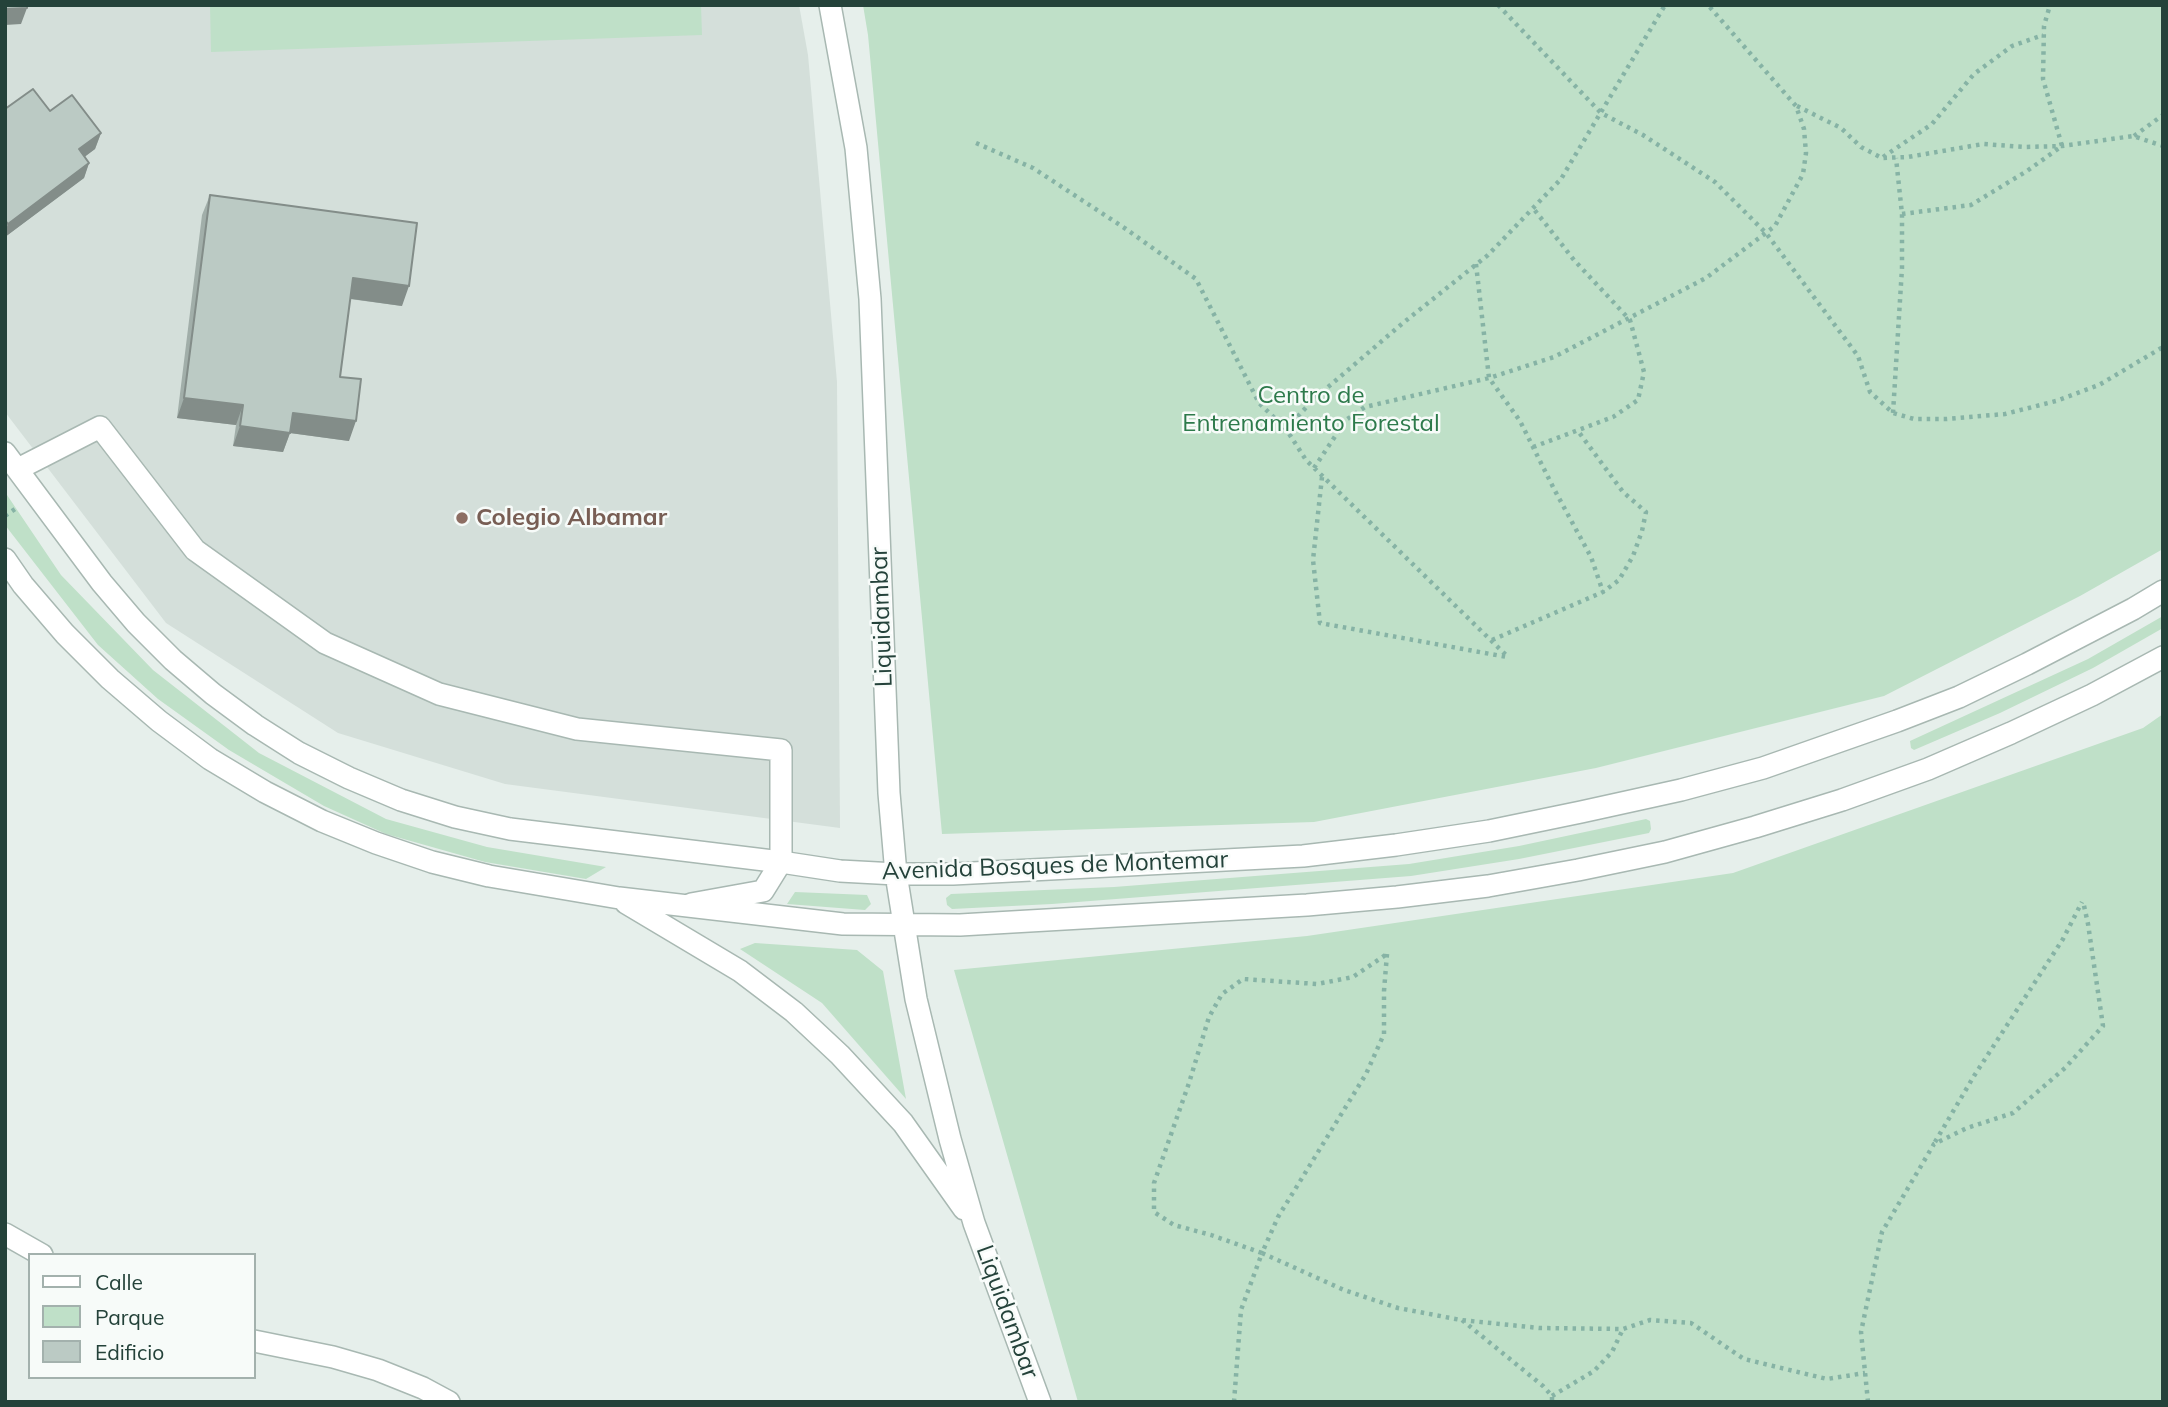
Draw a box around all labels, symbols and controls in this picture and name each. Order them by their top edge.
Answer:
park label: Centro de Entrenamiento Forestal [1182,382,1440,438]
place label: Colegio Albamar [476,504,667,532]
marker: Colegio Albamar [454,510,470,526]
street label: Liquidambar [865,546,899,688]
street label: Avenida Bosques de Montemar [881,846,1229,886]
street label: Liquidambar [970,1241,1044,1383]
legend [28,1253,256,1379]
text: Calle [95,1269,143,1295]
text: Parque [95,1304,164,1330]
text: Edificio [95,1339,164,1365]

